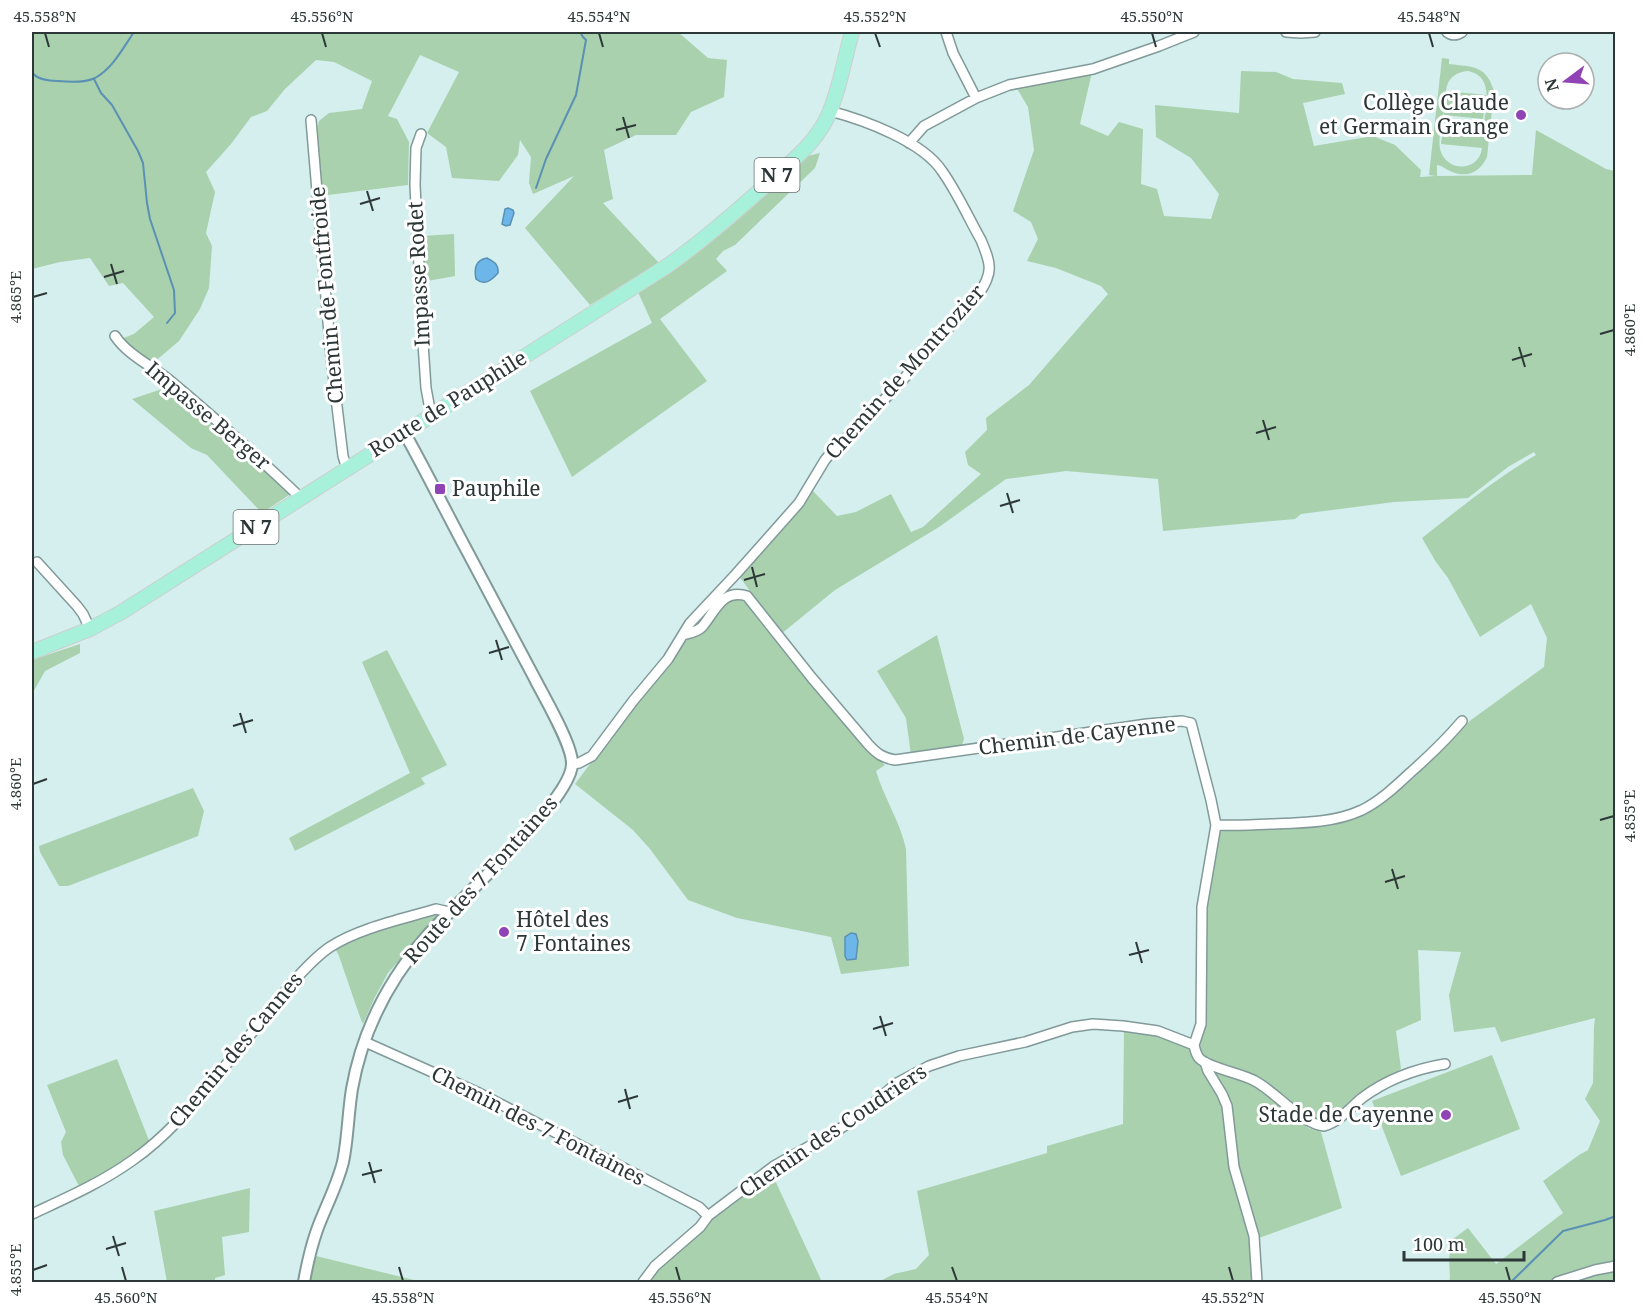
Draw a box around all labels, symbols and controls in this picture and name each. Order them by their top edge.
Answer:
text: 45.558°N [13,6,77,26]
text: 45.556°N [290,6,354,26]
text: 45.554°N [567,6,631,26]
text: 45.552°N [843,6,907,26]
text: 45.550°N [1120,6,1184,26]
text: 45.548°N [1397,6,1461,26]
north arrow [1536,51,1596,111]
text: N [1539,76,1564,94]
place label: Collège Claude et Germain Grange [1319,88,1509,140]
marker: Collège Claude et Germain Grange [1514,108,1528,122]
road number: N 7 [754,158,800,192]
street label: Chemin de Fontfroide [303,185,349,405]
street label: Impasse Rodet [400,201,436,347]
text: 4.865°E [5,271,25,323]
street label: Chemin de Montrozier [818,278,990,465]
text: 4.860°E [1619,304,1639,356]
street label: Route de Pauphile [363,343,532,463]
street label: Impasse Berger [140,355,277,476]
place label: Pauphile [452,474,541,502]
marker: Pauphile [433,482,447,496]
road number: N 7 [234,510,278,544]
street label: Chemin de Cayenne [977,709,1177,761]
text: 4.860°E [5,758,25,810]
street label: Route des 7 Fontaines [397,789,563,969]
text: 4.855°E [1619,790,1639,842]
place label: Hôtel des 7 Fontaines [516,905,631,957]
marker: Hôtel des 7 Fontaines [497,925,511,939]
street label: Chemin des Cannes [162,966,309,1133]
street label: Chemin des Coudriers [733,1057,932,1203]
street label: Chemin des 7 Fontaines [427,1059,650,1191]
place label: Stade de Cayenne [1258,1100,1434,1128]
marker: Stade de Cayenne [1439,1108,1453,1122]
scale bar [1404,1224,1524,1262]
text: 100 m [1413,1232,1465,1256]
text: 4.855°E [5,1244,25,1296]
text: 45.560°N [94,1287,158,1307]
text: 45.558°N [371,1287,435,1307]
text: 45.556°N [648,1287,712,1307]
text: 45.554°N [925,1287,989,1307]
text: 45.552°N [1201,1287,1265,1307]
text: 45.550°N [1478,1287,1542,1307]

